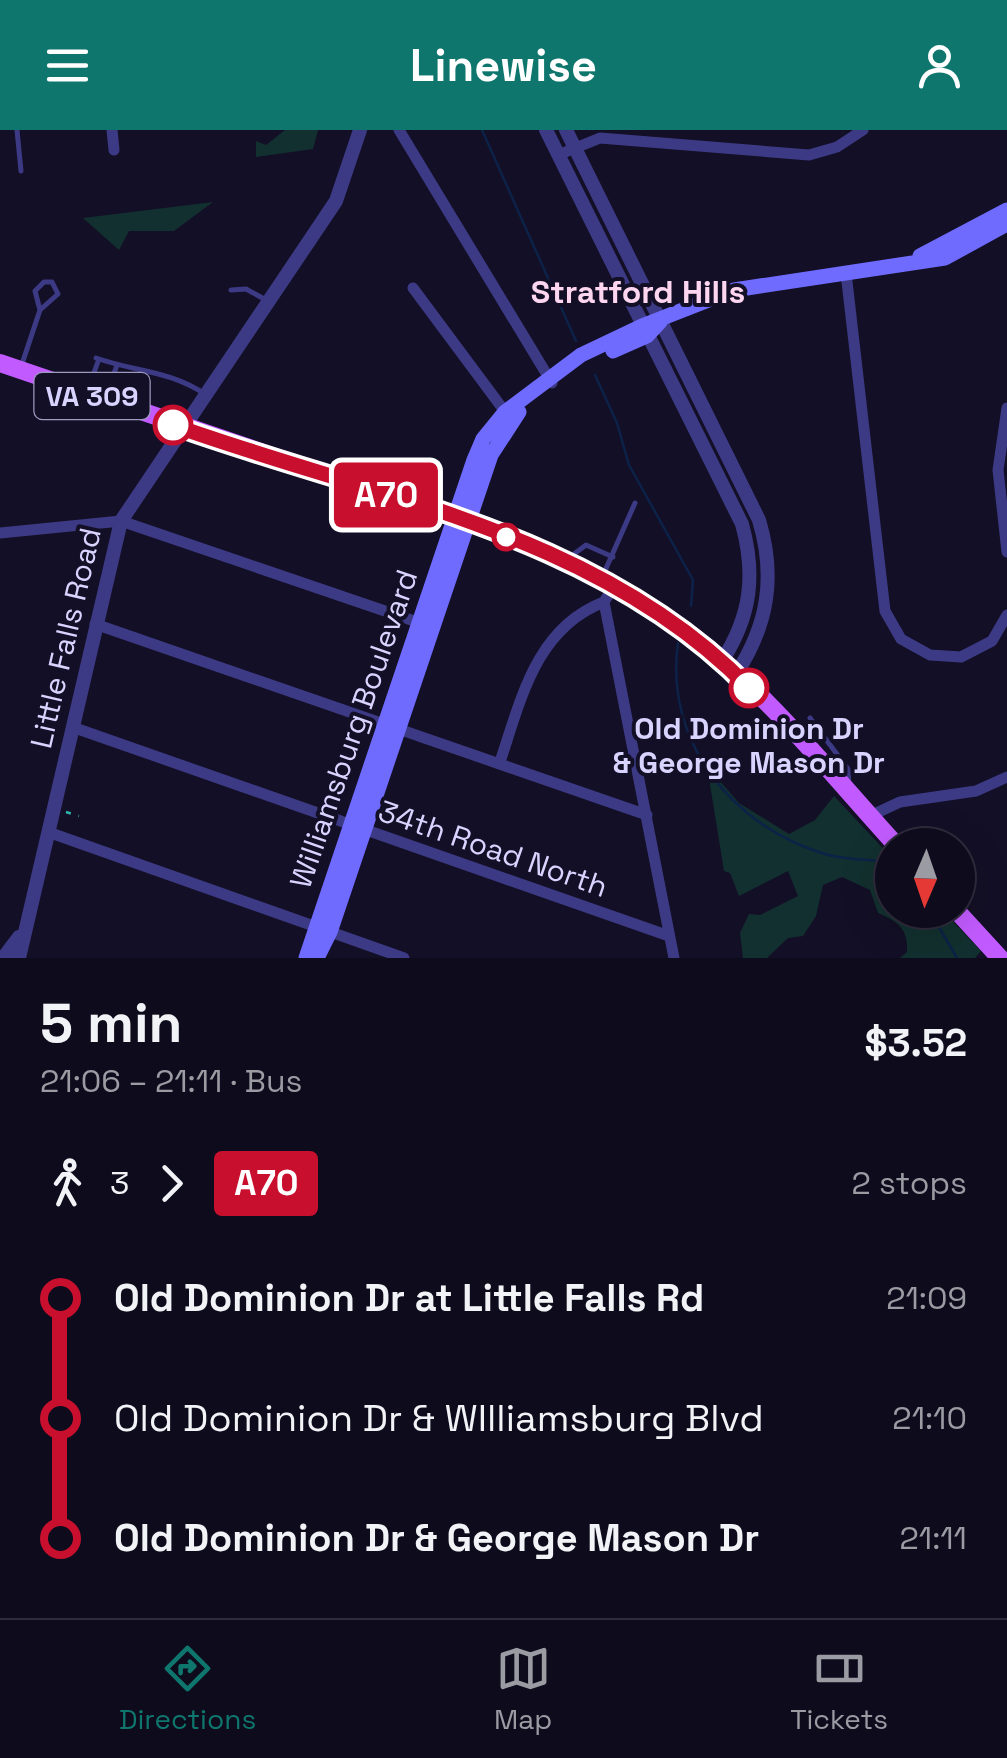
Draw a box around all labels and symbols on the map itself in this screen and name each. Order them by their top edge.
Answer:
district label: Stratford Hills [531,272,745,312]
road number: VA 309 [34,373,150,419]
unlabelled marker [154,406,192,444]
line badge: A70 [328,462,444,528]
street label: Little Falls Road [21,524,110,752]
unlabelled marker [493,524,519,550]
street label: Williamsburg Boulevard [281,564,426,893]
marker: Old Dominion Dr & George Mason Dr [730,669,768,707]
place label: Old Dominion Dr & George Mason Dr [613,709,885,782]
street label: 34th Road North [373,791,613,906]
north arrow [875,828,975,928]

